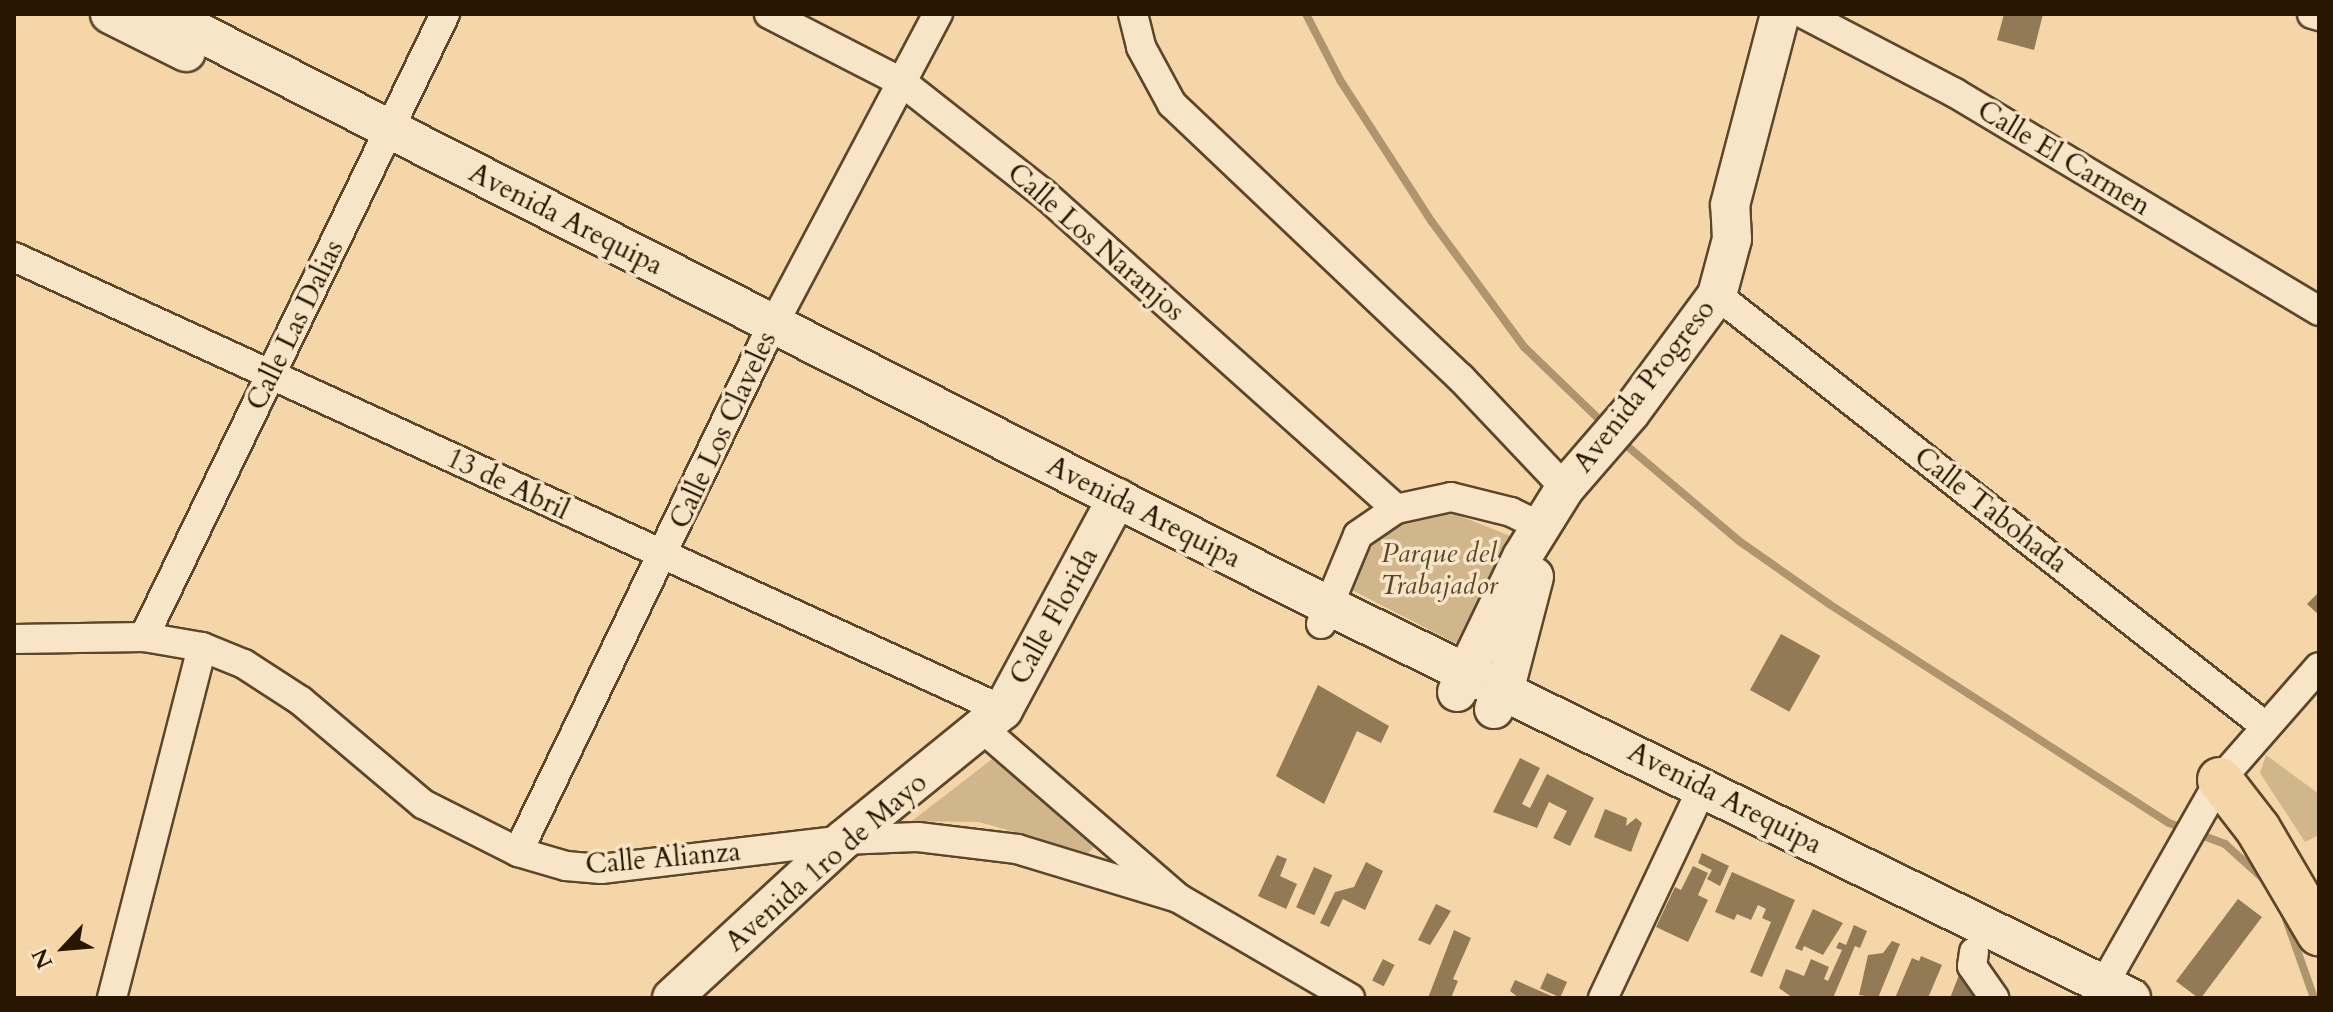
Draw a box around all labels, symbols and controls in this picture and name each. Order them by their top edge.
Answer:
street label: Calle El Carmen [1971,93,2157,223]
street label: Avenida Arequipa [463,156,669,282]
street label: Calle Los Naranjos [1001,156,1191,328]
street label: Calle Las Dalias [239,234,351,416]
street label: Avenida Progreso [1566,293,1722,479]
street label: Calle Los Claveles [663,326,783,534]
street label: Calle Tabohada [1908,440,2074,580]
street label: 13 de Abril [441,441,575,527]
street label: Avenida Arequipa [1041,449,1247,575]
park label: Parque del Trabajador [1380,536,1498,602]
street label: Calle Florida [1003,542,1105,690]
street label: Avenida Arequipa [1622,735,1828,861]
street label: Avenida 1ro de Mayo [718,765,934,959]
street label: Calle Alianza [584,834,742,882]
north arrow [24,908,104,988]
text: N [25,943,60,974]

